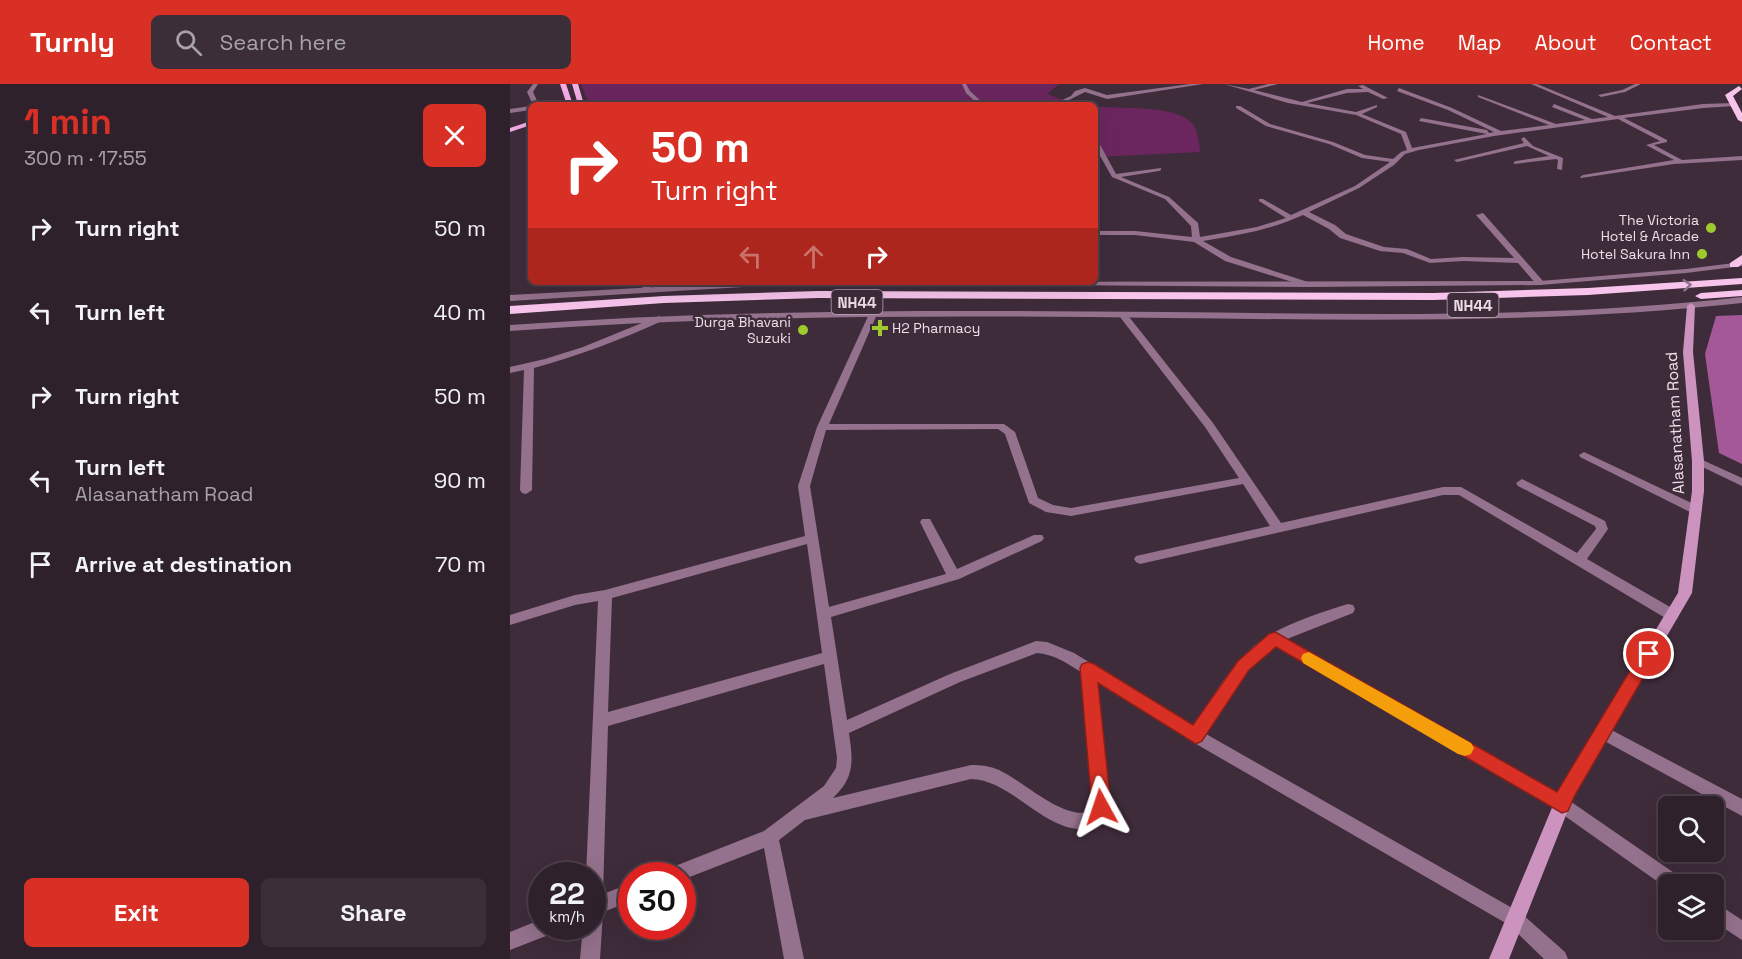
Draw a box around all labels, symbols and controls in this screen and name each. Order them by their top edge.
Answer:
search box [151,15,571,69]
text: Turnly [30,24,115,60]
icon: search [172,26,205,59]
text: Search here [220,28,347,56]
text: Home [1367,29,1425,56]
text: Map [1458,29,1502,56]
text: About [1535,29,1597,56]
text: Contact [1630,29,1712,56]
text: 1 min [24,99,112,145]
button: close [423,104,486,167]
text: 50 m [651,121,750,174]
icon: right [552,126,630,204]
text: 300 m · 17:55 [24,145,147,171]
text: Turn right [651,173,778,208]
place label: The Victoria Hotel & Arcade [1601,211,1699,245]
icon: right [24,212,57,245]
text: Turn right [75,214,180,242]
text: 50 m [434,214,486,242]
marker: The Victoria Hotel & Arcade [1704,221,1718,235]
icon: left [734,240,767,273]
icon: ahead [797,240,830,273]
icon: right [860,240,893,273]
place label: Hotel Sakura Inn [1581,245,1690,263]
marker: Hotel Sakura Inn [1695,247,1709,261]
one-way arrow [1683,279,1692,292]
road number: NH44 [832,290,882,314]
road number: NH44 [1448,293,1498,317]
icon: left [24,296,57,329]
text: Turn left [75,298,165,326]
text: 40 m [434,298,486,326]
place label: Durga Bhavani Suzuki [695,313,791,347]
place label: H2 Pharmacy [892,319,980,337]
marker: H2 Pharmacy [873,321,887,335]
marker: Durga Bhavani Suzuki [796,323,810,337]
street label: Alasanatham Road [1661,351,1689,495]
icon: right [24,380,57,413]
text: Turn right [75,382,180,410]
text: 50 m [434,382,486,410]
text: Turn left [75,453,165,481]
icon: left [24,464,57,497]
text: 90 m [434,466,486,494]
text: Alasanatham Road [75,481,253,507]
icon: arrive [24,548,57,581]
text: Arrive at destination [75,550,292,578]
text: 70 m [435,550,486,578]
pin [1623,628,1674,679]
icon: arrive [1632,637,1665,670]
position arrow [1069,775,1133,839]
map controls [1658,796,1724,940]
button: search [1658,796,1724,862]
speed limit sign: 30 [618,862,696,940]
text: 22 [549,874,585,913]
button: layers [1658,874,1724,940]
button: Exit [24,878,249,947]
button: Share [261,878,486,947]
text: km/h [549,907,585,926]

